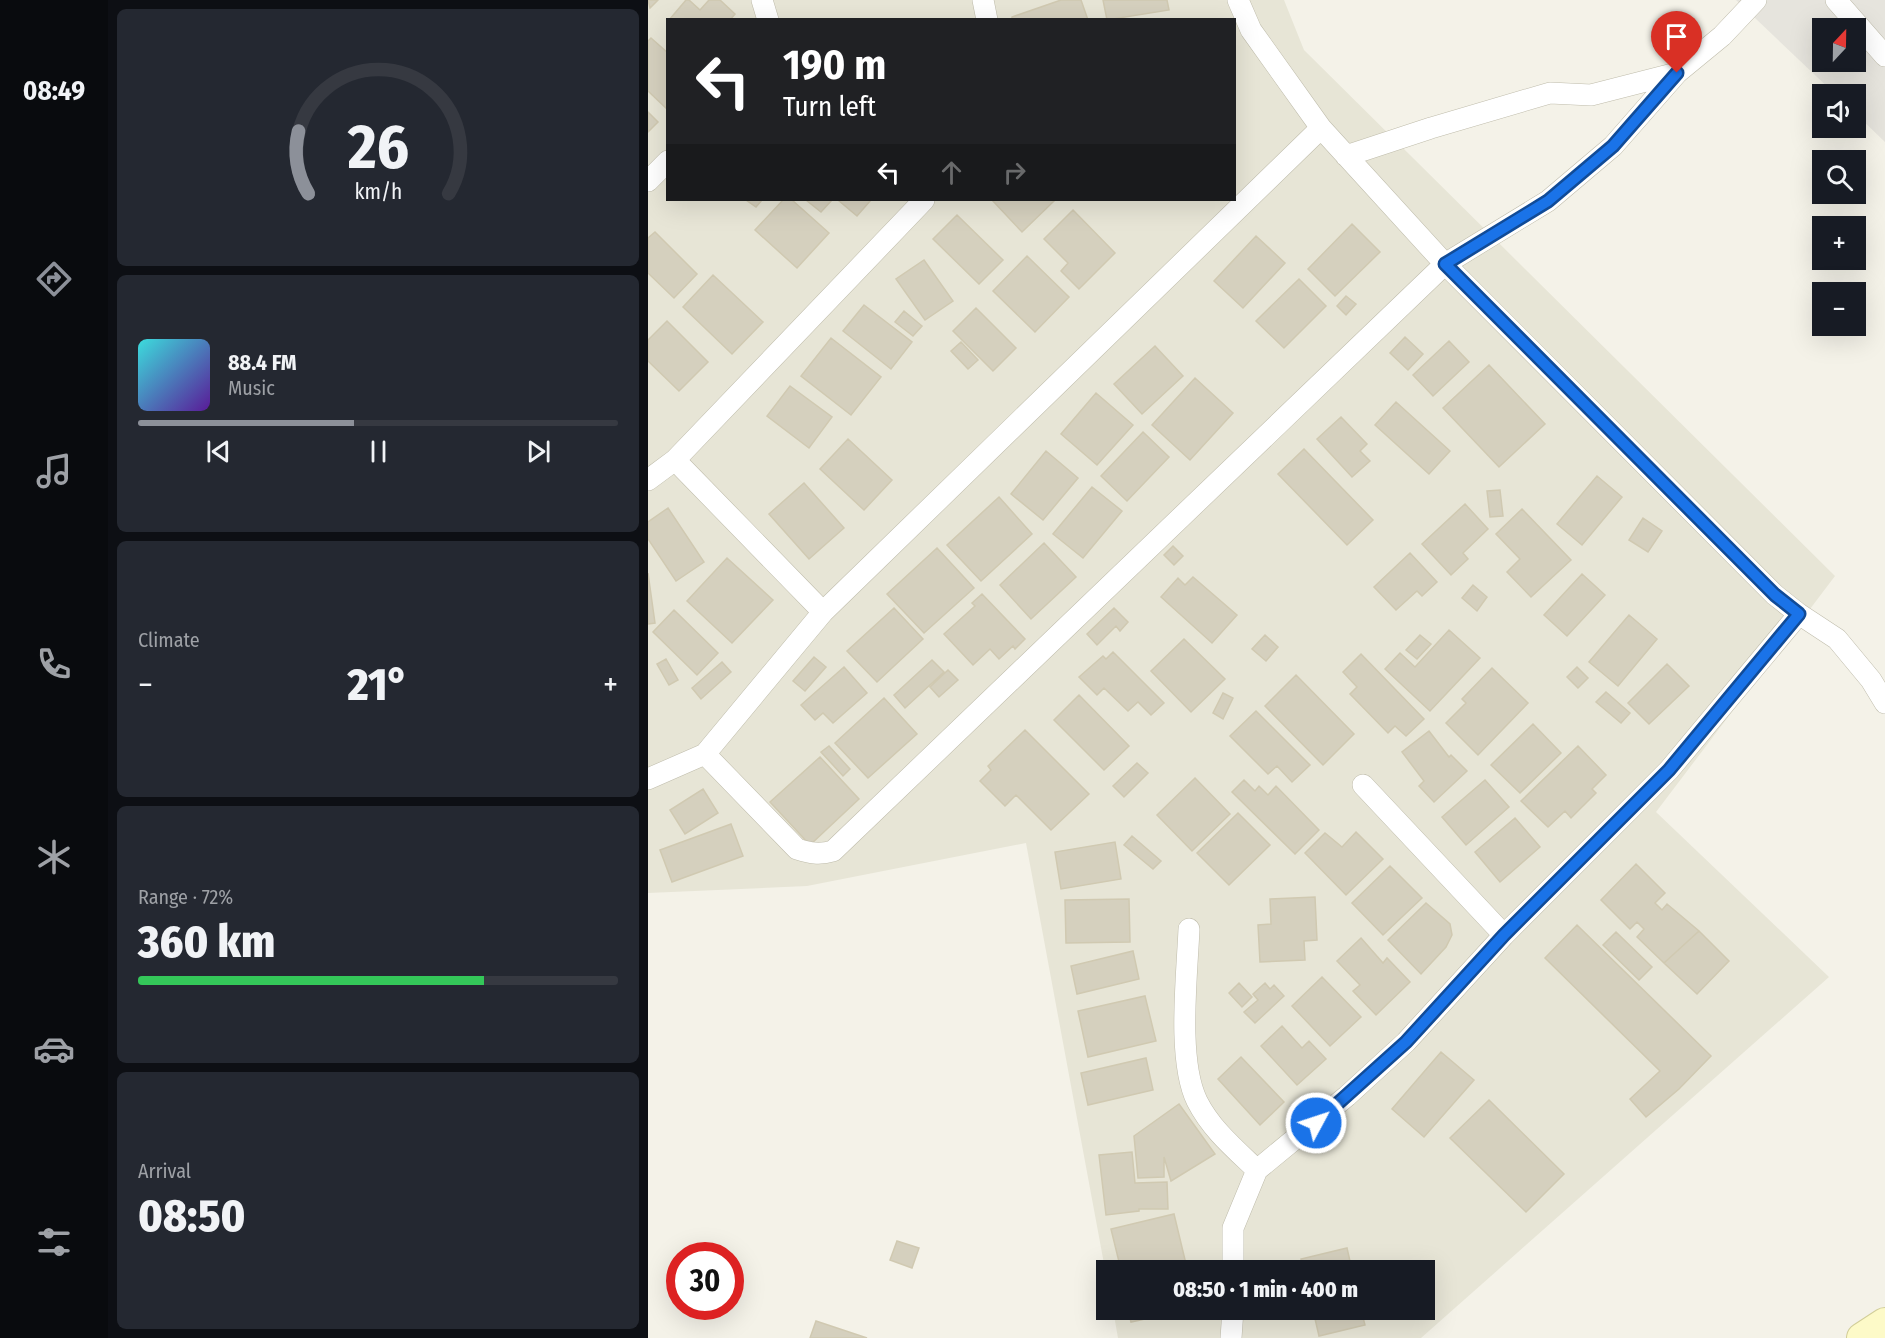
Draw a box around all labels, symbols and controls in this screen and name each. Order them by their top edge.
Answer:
pin [1651,11,1702,73]
north arrow [1812,18,1866,72]
map controls [1812,18,1866,336]
icon: arrive [1660,20,1693,53]
text: 190 m [783,40,886,90]
icon: left [684,42,762,120]
text: 08:49 [23,75,85,107]
button: sound [1812,84,1866,138]
text: Turn left [783,91,876,123]
text: 26 [346,111,409,186]
button: search [1812,150,1866,204]
icon: left [872,156,905,189]
icon: ahead [935,156,968,189]
icon: right [998,156,1031,189]
text: km/h [354,180,402,206]
button: + [1812,216,1866,270]
icon: directions [33,258,75,300]
button: − [1812,282,1866,336]
text: 88.4 FM [228,349,297,376]
text: Music [228,376,275,400]
icon: previous [202,435,235,468]
icon: pause [362,435,395,468]
icon: next [522,435,555,468]
icon: music [33,450,75,492]
text: Climate [138,628,200,652]
icon: phone [33,643,75,685]
text: 21° [347,658,408,712]
text: − [138,665,153,705]
text: + [603,665,618,705]
icon: climate [33,836,75,878]
text: Range · 72% [138,885,233,909]
text: 360 km [138,915,275,969]
icon: car [33,1028,75,1070]
position arrow [1284,1091,1348,1155]
text: Arrival [138,1159,191,1183]
text: 08:50 [138,1189,245,1243]
icon: filters [33,1221,75,1263]
speed limit sign: 30 [666,1242,744,1320]
text: 08:50 · 1 min · 400 m [1173,1276,1358,1303]

